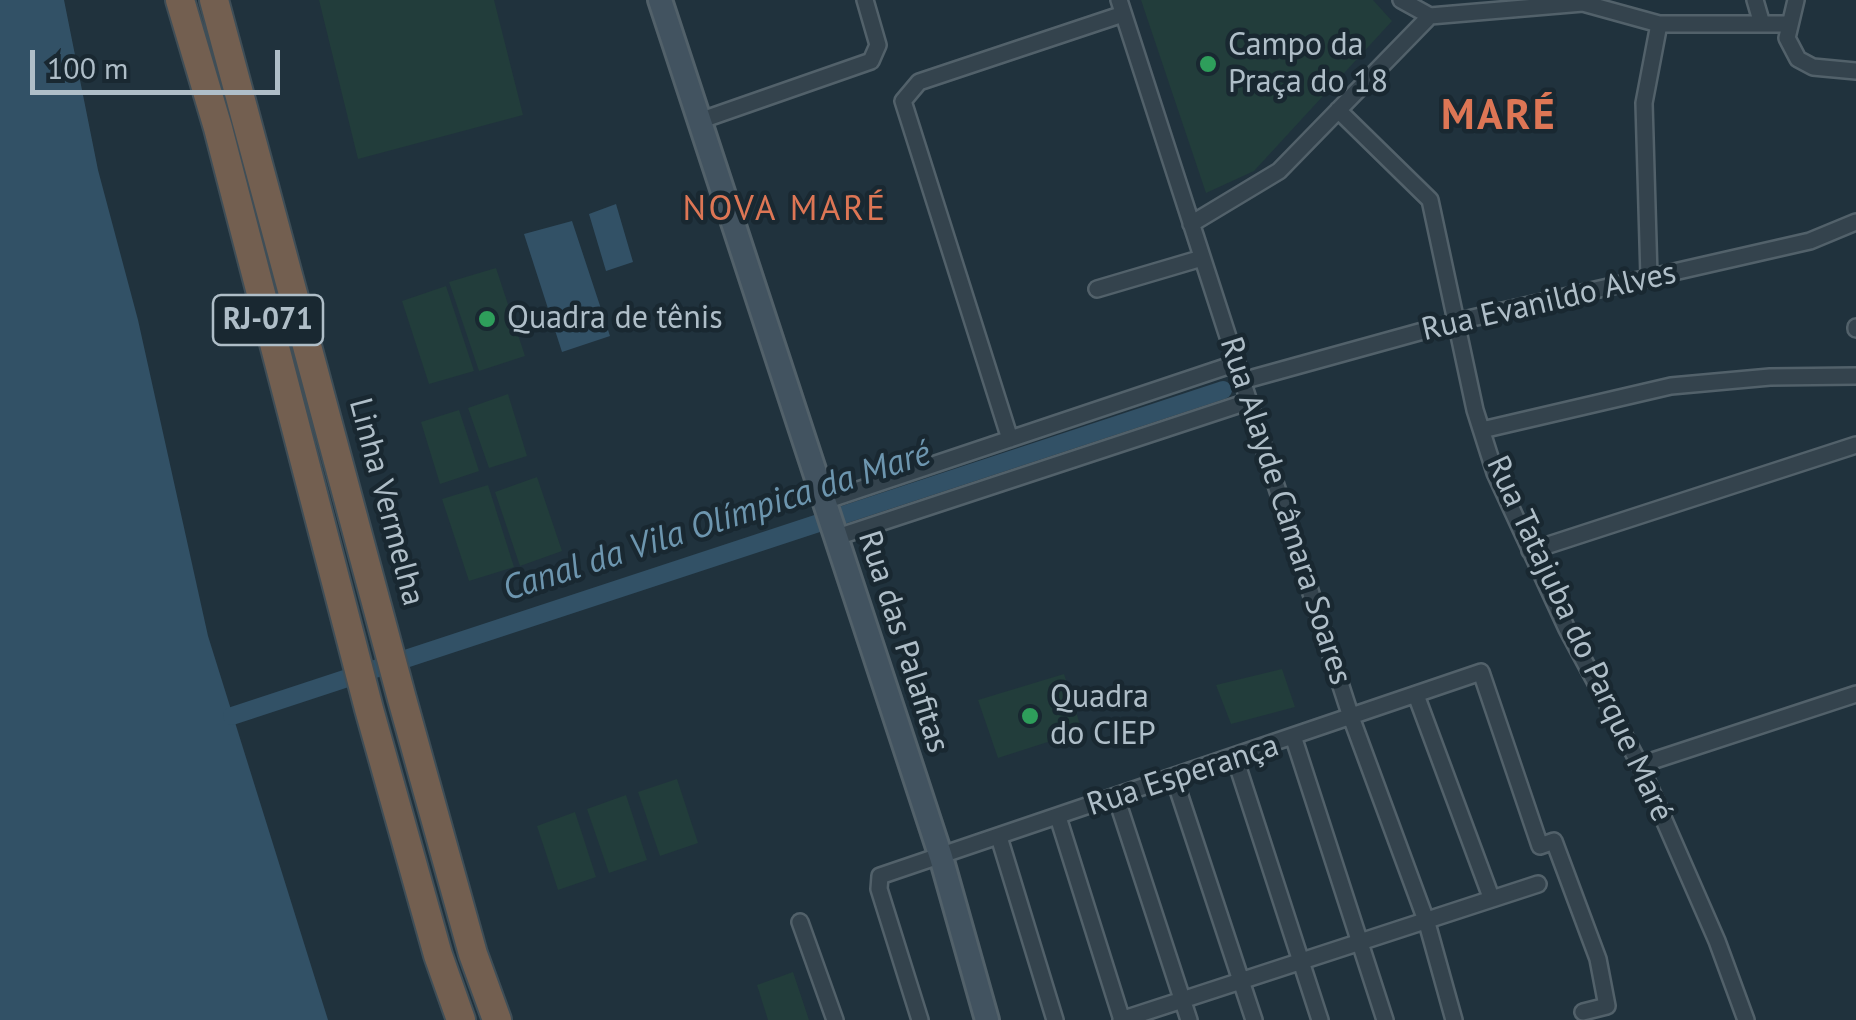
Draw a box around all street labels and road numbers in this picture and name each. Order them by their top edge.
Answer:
street label: Rua Evanildo Alves [1418,254,1680,350]
road number: RJ-071 [213,295,323,345]
street label: Rua Alayde Câmara Soares [1211,332,1359,690]
street label: Linha Vermelha [340,394,432,610]
street label: Rua Tatajuba do Parque Maré [1477,450,1681,828]
street label: Rua das Palafitas [849,526,957,758]
street label: Rua Esperança [1082,727,1284,825]

